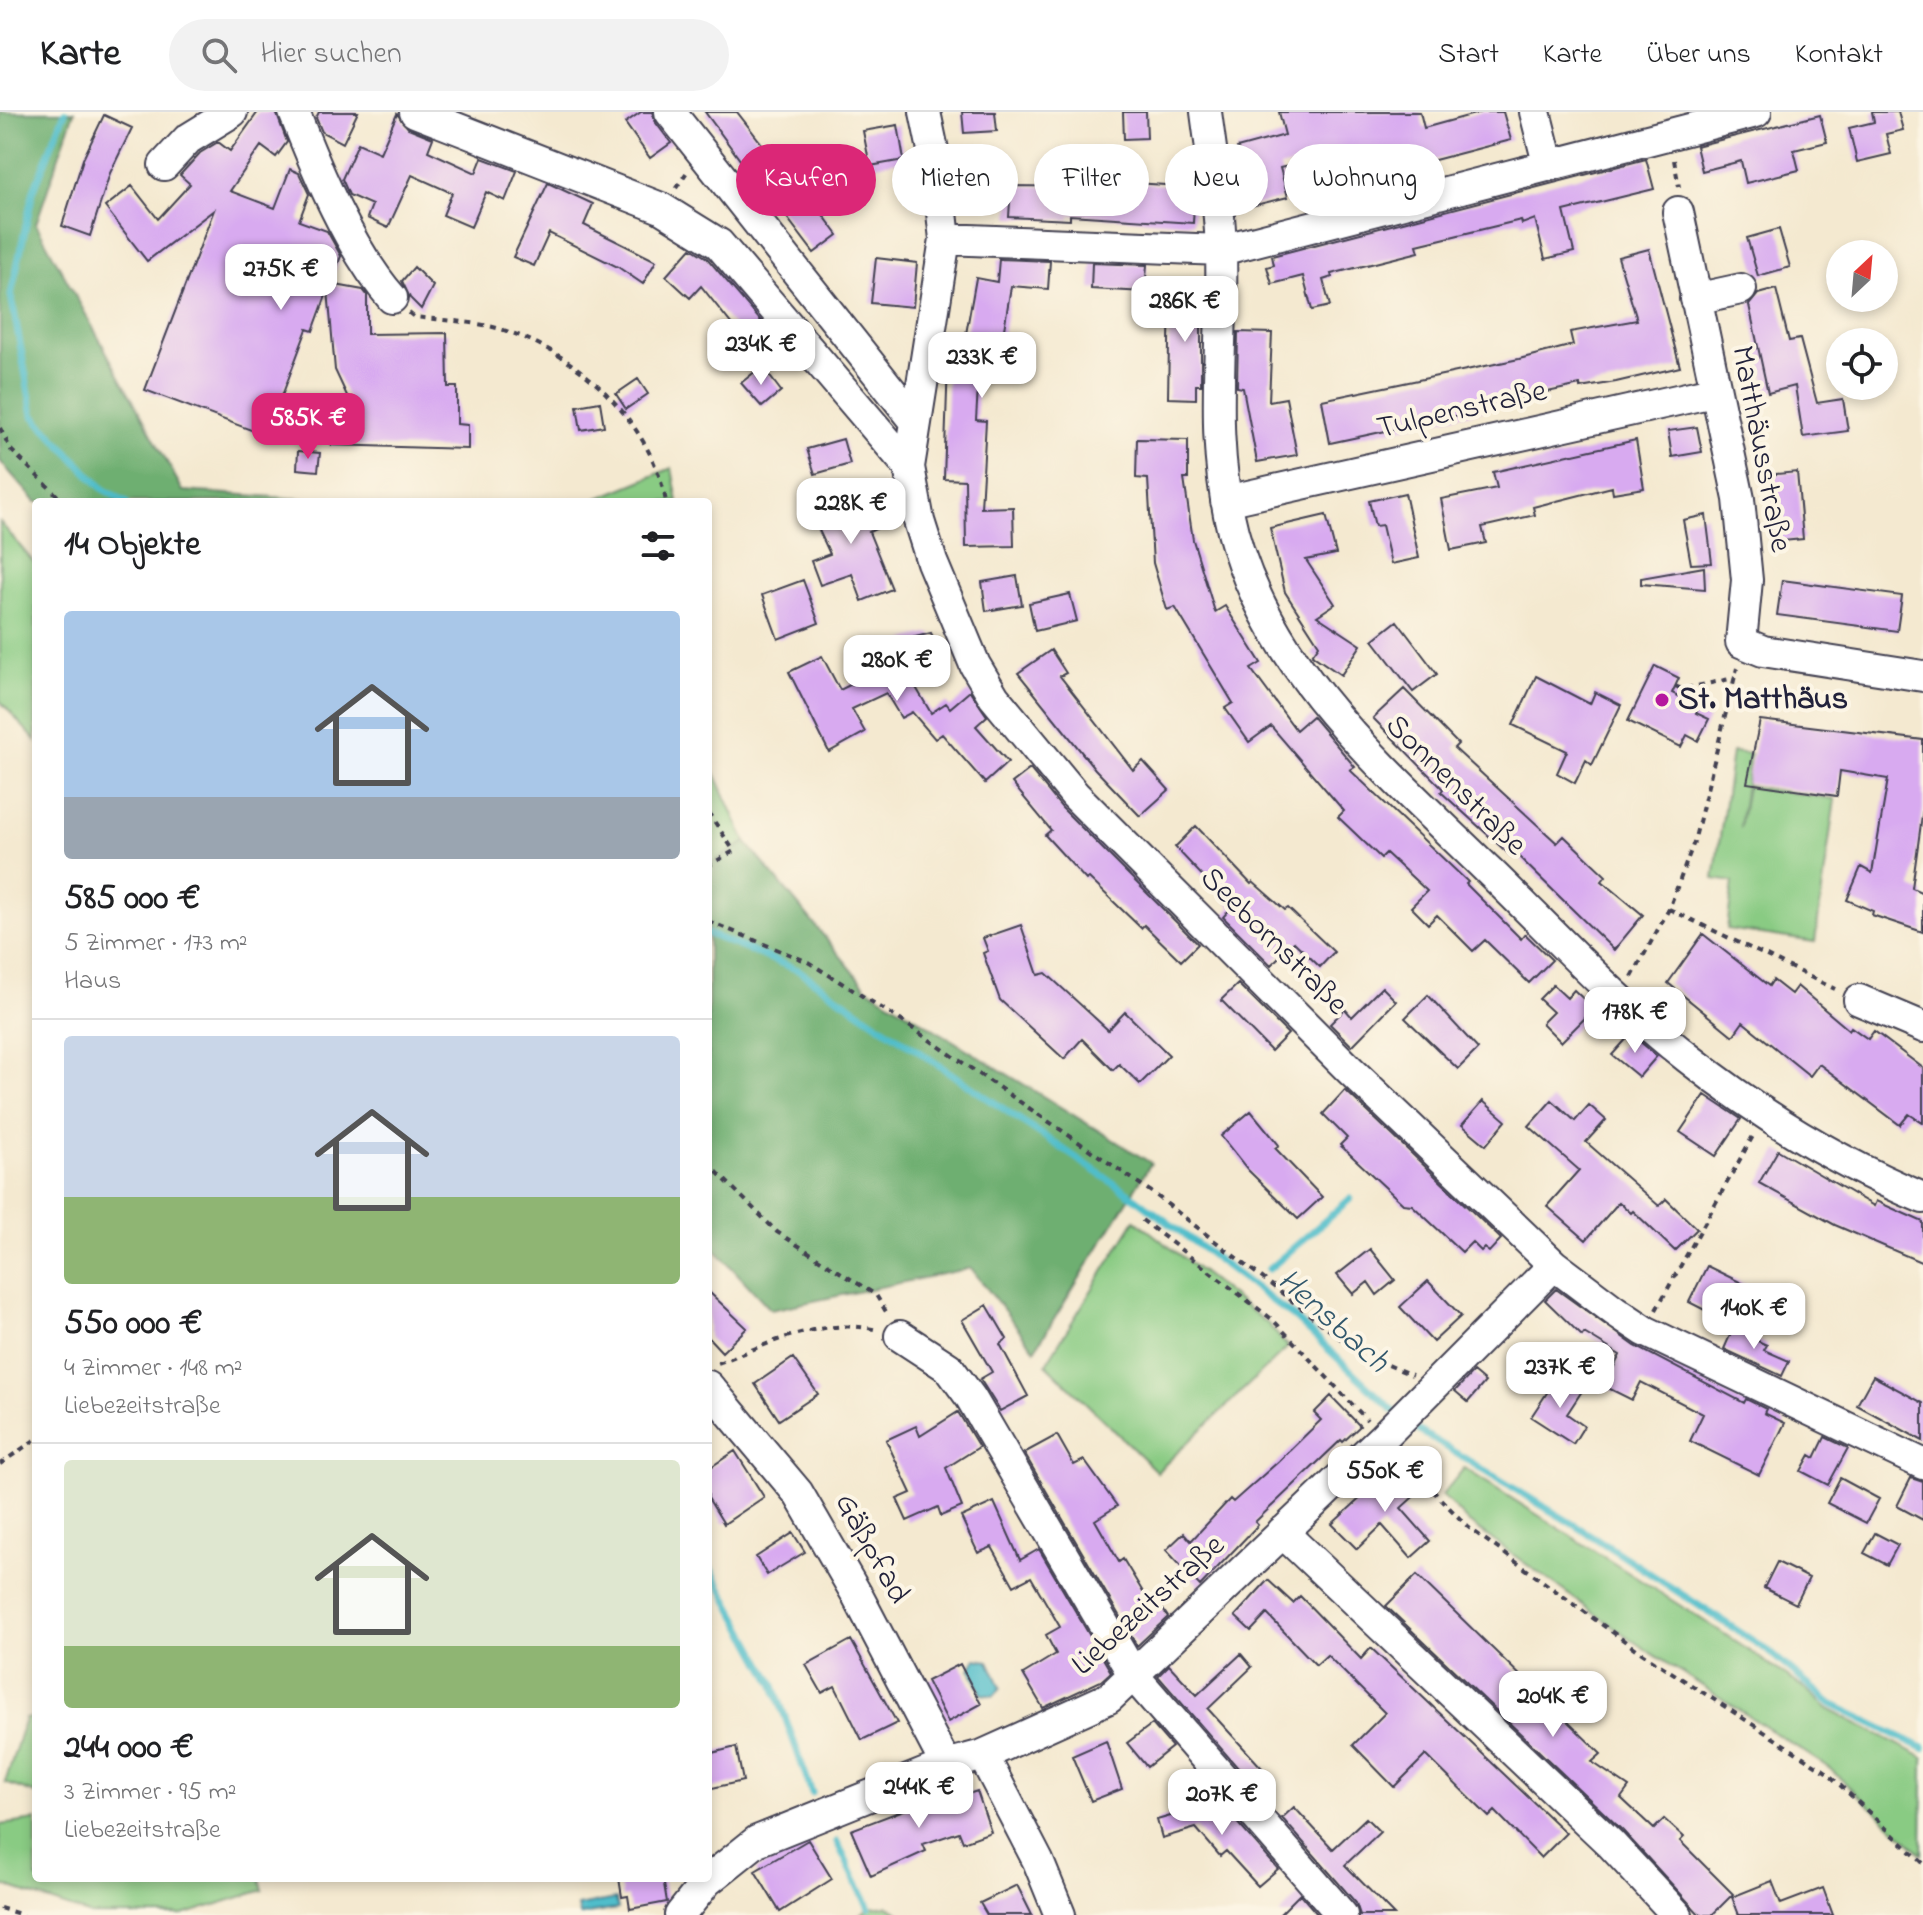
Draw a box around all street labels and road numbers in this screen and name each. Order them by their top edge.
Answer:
street label: Matthäusstraße [1717,342,1803,557]
street label: Tulpenstraße [1373,369,1552,453]
street label: Sonnenstraße [1373,704,1537,868]
street label: Seebornstraße [1188,857,1359,1028]
street label: Gäßpfad [821,1485,921,1613]
street label: Liebezeitstraße [1062,1524,1237,1688]

